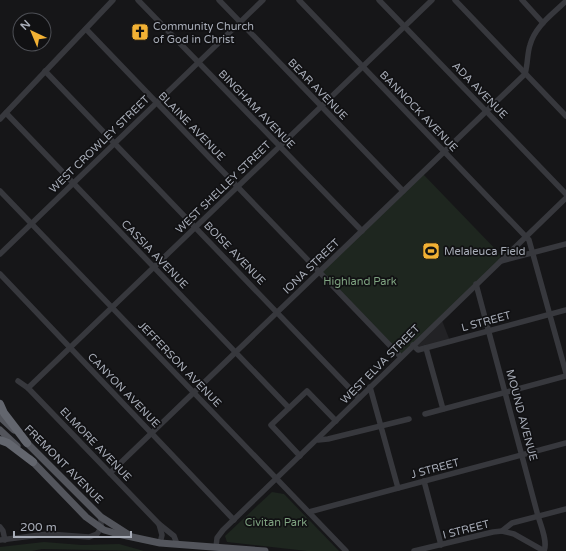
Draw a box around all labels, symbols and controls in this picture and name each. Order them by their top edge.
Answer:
north arrow [12,12,52,52]
text: N [18,17,33,33]
place label: Community Church of God in Christ [153,20,254,46]
church icon: Community Church of God in Christ [130,22,150,42]
street label: BEAR AVENUE [285,56,350,123]
street label: ADA AVENUE [449,59,510,121]
street label: BINGHAM AVENUE [216,67,298,151]
street label: BANNOCK AVENUE [377,68,460,154]
street label: BLAINE AVENUE [156,89,228,163]
street label: WEST CROWLEY STREET [46,93,152,196]
street label: WEST SHELLEY STREET [173,138,274,236]
street label: CASSIA AVENUE [119,217,191,291]
street label: BOISE AVENUE [201,219,268,288]
street label: IONA STREET [280,236,343,297]
sports icon: Melaleuca Field [421,241,441,261]
place label: Melaleuca Field [444,245,525,258]
park label: Highland Park [323,275,397,288]
street label: L STREET [460,309,513,334]
street label: JEFFERSON AVENUE [135,319,224,410]
street label: WEST ELVA STREET [338,322,423,407]
street label: CANYON AVENUE [85,350,163,430]
street label: MOUND AVENUE [503,368,540,462]
street label: ELMORE AVENUE [57,405,134,484]
street label: FREMONT AVENUE [22,422,106,506]
street label: J STREET [409,456,461,481]
scale bar [14,513,131,539]
park label: Civitan Park [245,516,307,529]
street label: I STREET [441,517,491,542]
text: 200 m [20,520,57,534]

